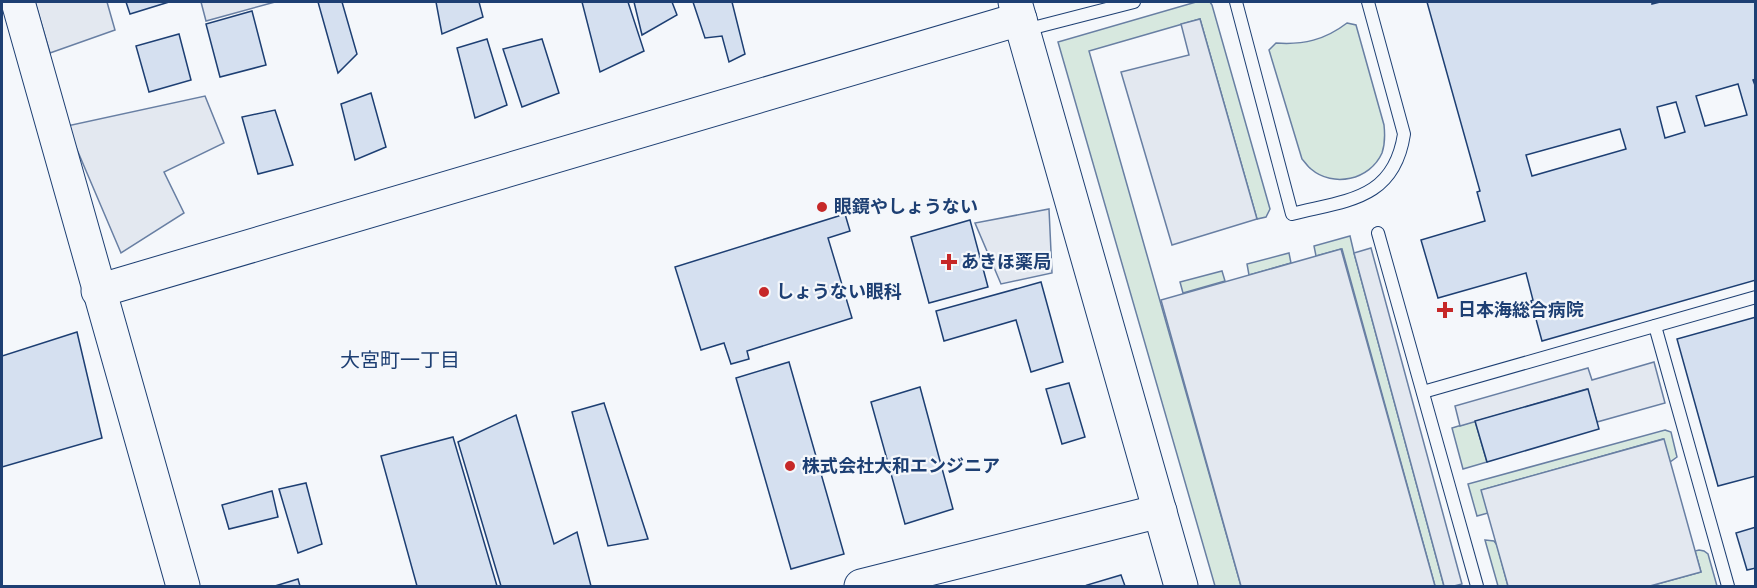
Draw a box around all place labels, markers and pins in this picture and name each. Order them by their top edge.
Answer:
place label: 眼鏡やしょうない [834,196,978,217]
marker: 眼鏡やしょうない [815,200,829,214]
place label: あきほ薬局 [961,251,1051,272]
marker: あきほ薬局 [942,255,956,269]
place label: しょうない眼科 [776,281,902,302]
marker: しょうない眼科 [757,285,771,299]
place label: 日本海総合病院 [1458,299,1584,320]
marker: 日本海総合病院 [1436,301,1454,319]
place label: 株式会社大和エンジニア [802,455,1000,476]
marker: 株式会社大和エンジニア [783,459,797,473]

